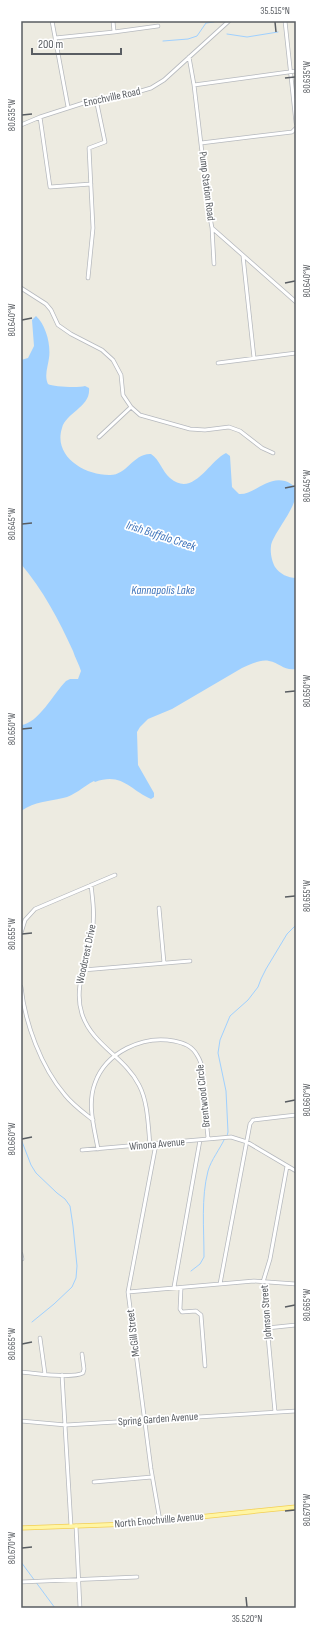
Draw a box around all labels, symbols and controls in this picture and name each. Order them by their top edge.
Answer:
text: 35.515°N [260,5,290,17]
scale bar [32,30,121,56]
text: 200 m [38,37,64,52]
text: 80.635°W [301,60,313,93]
street label: Enochville Road [82,85,142,109]
text: 80.635°W [6,98,18,131]
street label: Pump Station Road [196,151,218,222]
text: 80.640°W [301,264,313,297]
text: 80.640°W [6,303,18,336]
text: 80.645°W [301,469,313,502]
text: 80.645°W [6,507,18,540]
water label: Irish Buffalo Creek [124,518,198,554]
water label: Kannapolis Lake [131,583,195,598]
text: 80.650°W [301,674,313,707]
text: 80.650°W [6,712,18,745]
text: 80.655°W [301,879,313,912]
text: 80.655°W [6,917,18,950]
street label: Woodcrest Drive [73,923,99,985]
street label: Brentwood Circle [193,1064,213,1128]
text: 80.660°W [301,1083,313,1116]
text: 80.660°W [6,1122,18,1155]
street label: Winona Avenue [129,1135,185,1153]
street label: Johnson Street [258,1284,274,1341]
text: 80.665°W [301,1288,313,1321]
street label: McGill Street [124,1308,142,1357]
text: 80.665°W [6,1327,18,1360]
street label: Spring Garden Avenue [117,1410,199,1428]
text: 80.670°W [301,1493,313,1526]
street label: North Enochville Avenue [114,1510,204,1530]
text: 80.670°W [6,1531,18,1564]
text: 35.520°N [232,1613,262,1625]

